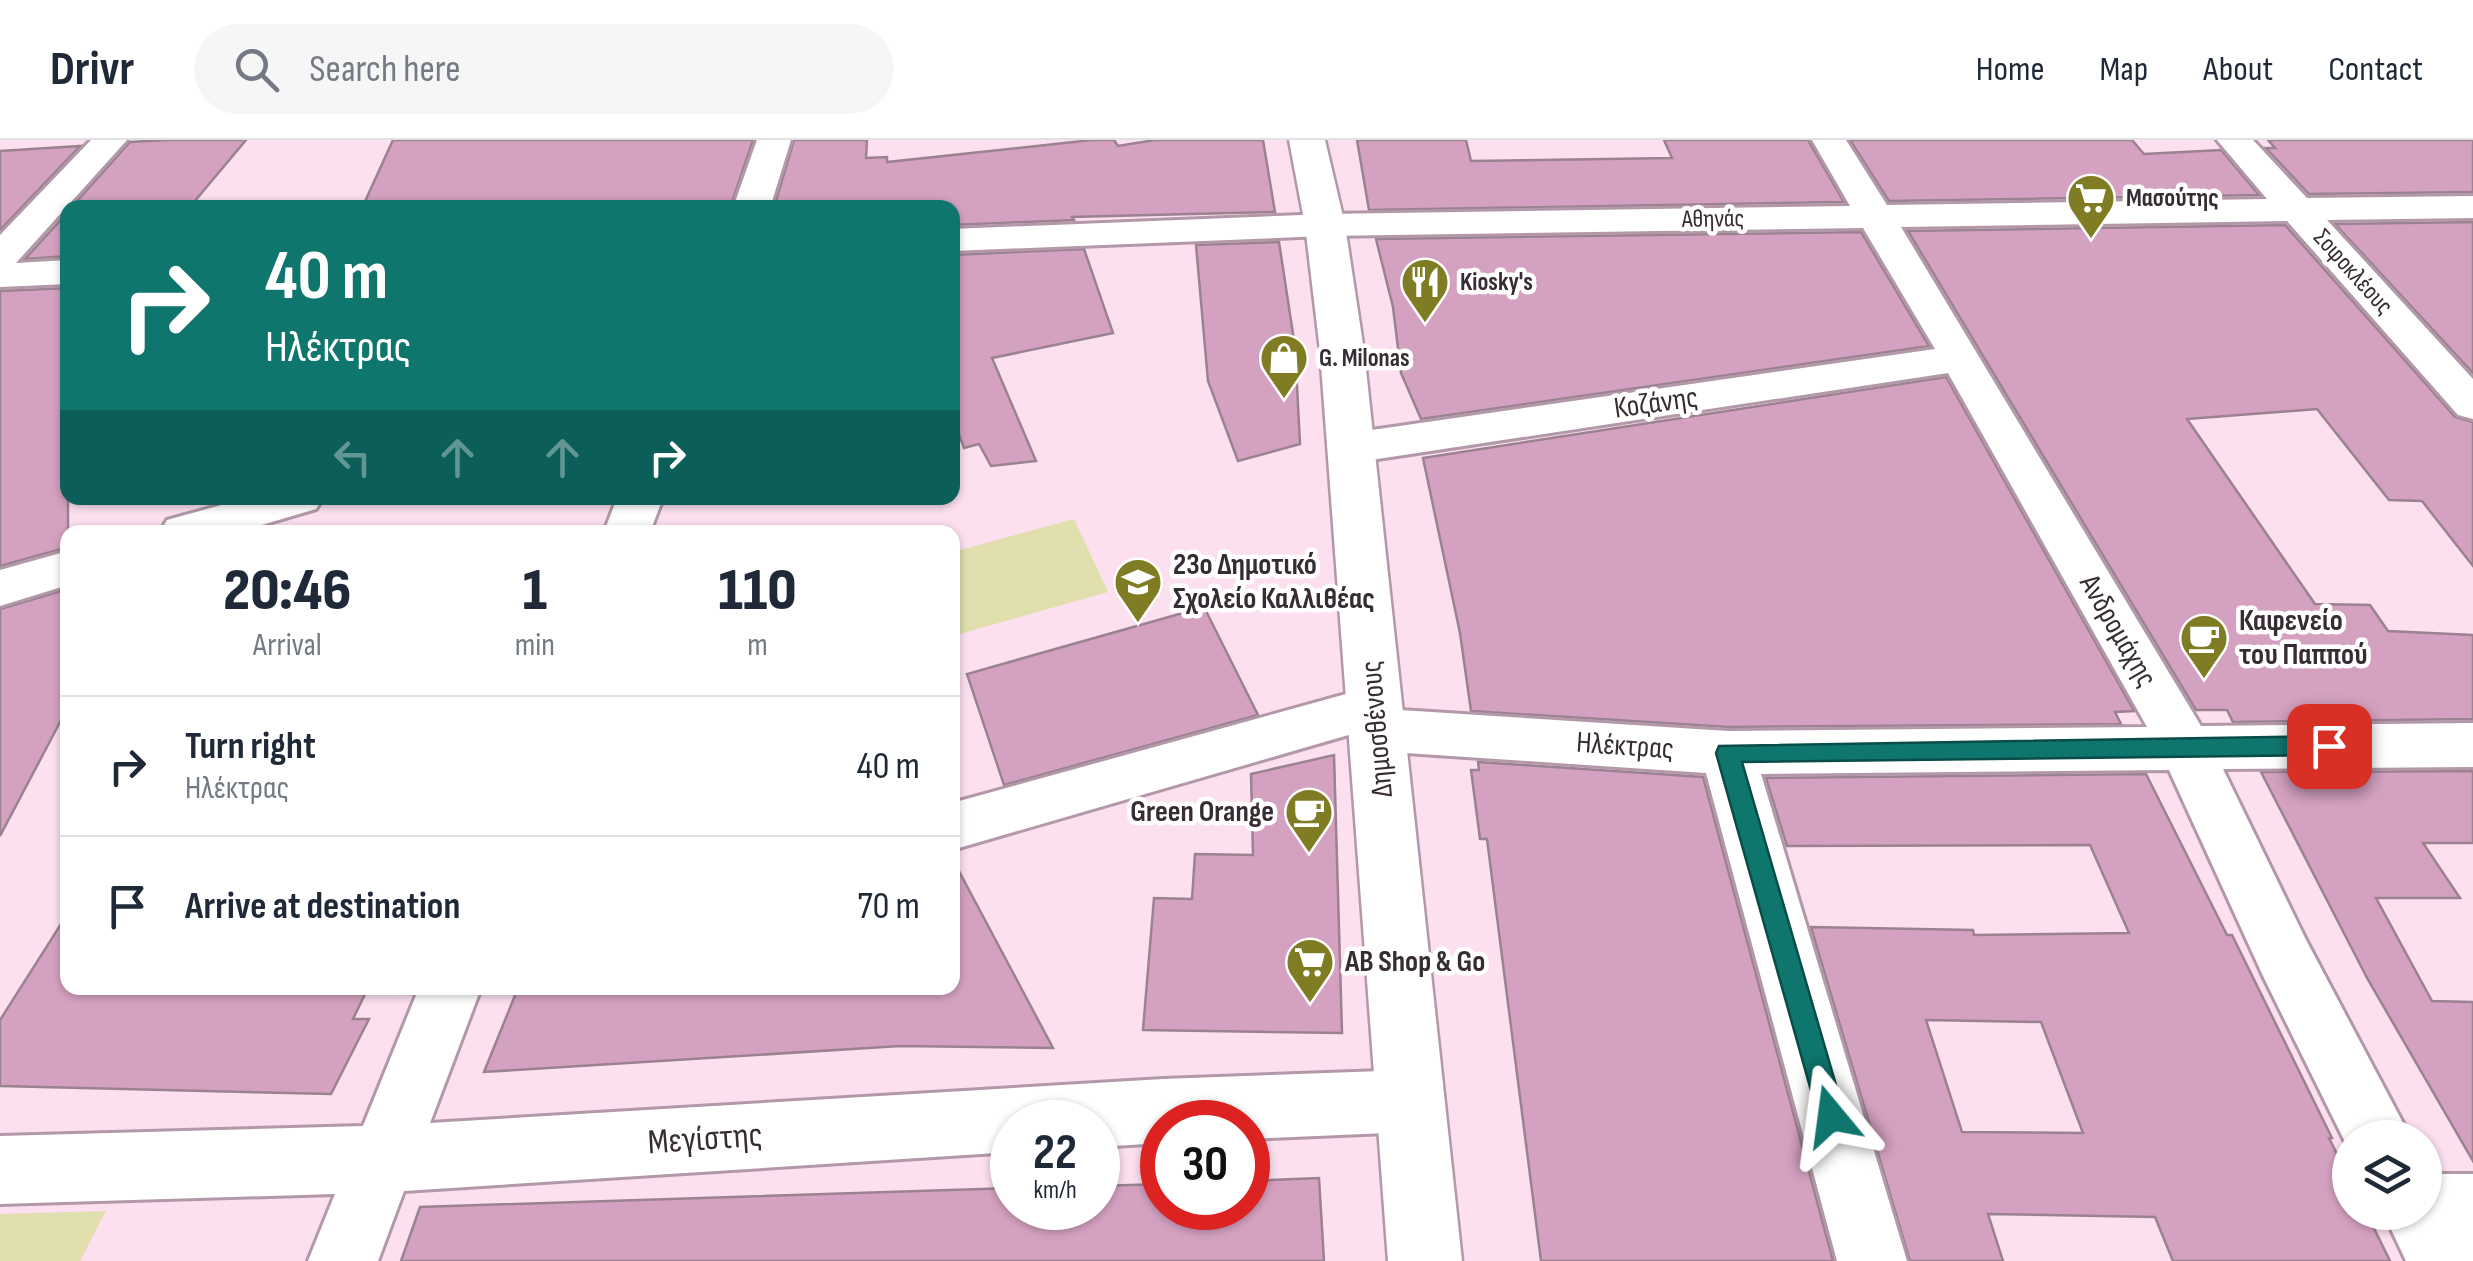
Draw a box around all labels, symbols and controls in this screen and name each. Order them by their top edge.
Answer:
search box [194,24,894,114]
text: Drivr [50,41,134,98]
icon: search [229,42,284,97]
text: Search here [309,47,460,92]
text: Home [1976,48,2045,91]
text: Map [2100,48,2148,91]
text: About [2203,48,2273,91]
text: Contact [2328,48,2423,91]
supermarket icon: Μασούτης [2065,172,2117,240]
place label: Μασούτης [2126,183,2219,214]
street label: Αθηνάς [1680,203,1745,235]
street label: Σοφοκλέους [2306,223,2400,321]
text: 40 m [265,235,388,319]
icon: right [100,240,230,370]
restaurant icon: Kiosky's [1399,256,1451,324]
place label: Kiosky's [1460,267,1533,298]
text: Ηλέκτρας [265,320,411,375]
shop icon: G. Milonas [1258,332,1310,400]
place label: G. Milonas [1319,343,1410,374]
street label: Κοζάνης [1612,379,1700,427]
icon: left [325,430,380,485]
icon: ahead [430,430,485,485]
icon: ahead [535,430,590,485]
icon: right [640,430,695,485]
place label: 23ο Δημοτικό Σχολείο Καλλιθέας [1173,547,1375,617]
text: 20:46 [223,555,352,627]
text: 1 [523,555,547,627]
text: 110 [718,555,797,627]
school or university icon: 23ο Δημοτικό Σχολείο Καλλιθέας [1112,556,1164,624]
street label: Ανδρομάχης [2071,568,2164,694]
place label: Καφενείο του Παππού [2239,603,2368,673]
cafe icon: Καφενείο του Παππού [2178,612,2230,680]
text: Arrival [253,626,322,665]
text: min [515,626,555,665]
text: m [747,626,768,665]
street label: Δημοσθένους [1353,659,1401,799]
pin [2287,704,2372,789]
icon: arrive [2302,719,2357,774]
text: Turn right [185,724,316,769]
street label: Ηλέκτρας [1575,725,1675,767]
icon: right [100,739,155,794]
text: 40 m [857,744,920,789]
text: Ηλέκτρας [185,769,289,808]
cafe icon: Green Orange [1283,786,1335,854]
place label: Green Orange [1130,794,1274,830]
icon: arrive [100,879,155,934]
text: Arrive at destination [185,884,460,929]
text: 70 m [858,884,920,929]
supermarket icon: AB Shop & Go [1284,936,1336,1004]
place label: AB Shop & Go [1344,944,1485,980]
position arrow [1779,1064,1883,1168]
speed limit sign: 30 [1140,1100,1270,1230]
street label: Μεγίστης [646,1114,764,1164]
map controls [2332,1120,2442,1230]
button: layers [2332,1120,2442,1230]
text: 22 [1033,1123,1077,1183]
text: km/h [1033,1175,1077,1206]

